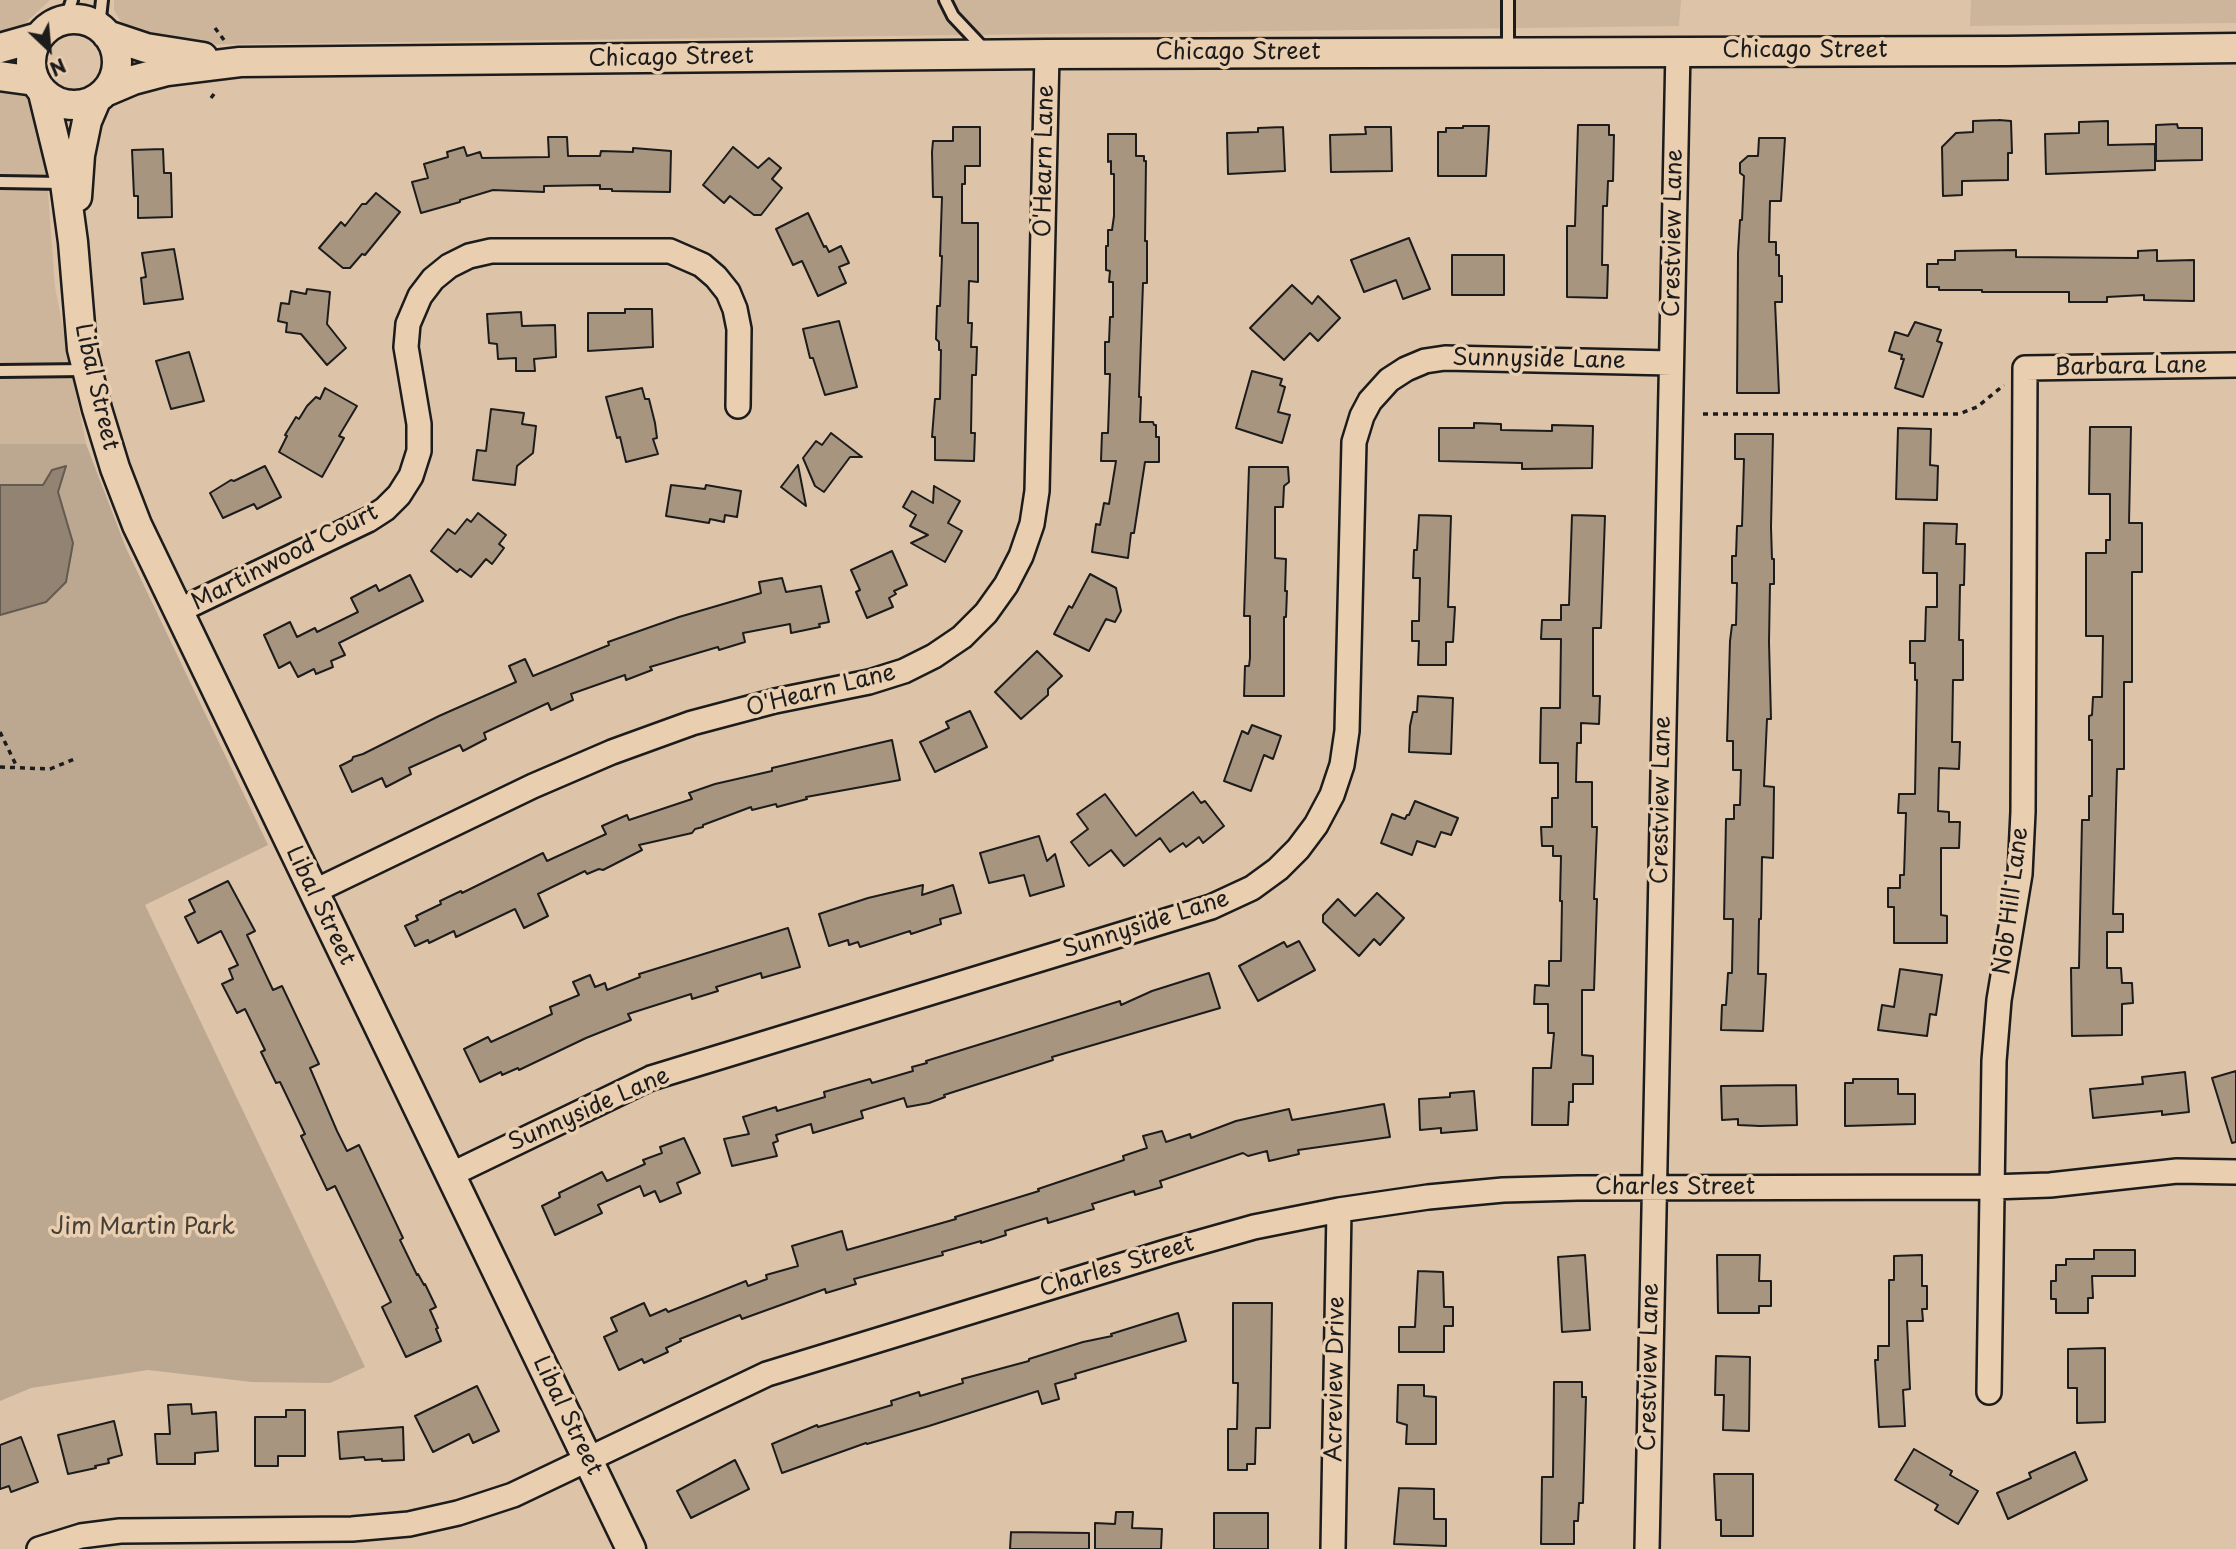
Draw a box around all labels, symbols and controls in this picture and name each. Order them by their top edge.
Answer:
north arrow [14,14,84,84]
street label: Chicago Street [1722,37,1888,65]
street label: Chicago Street [1155,39,1321,67]
street label: Chicago Street [588,43,754,73]
text: N [45,52,71,84]
street label: O'Hearn Lane [1030,84,1060,238]
street label: Crestview Lane [1659,148,1689,318]
street label: Libal Street [68,321,124,453]
street label: Sunnyside Lane [1452,345,1626,375]
street label: Barbara Lane [2054,352,2208,382]
street label: Martinwood Court [187,499,383,617]
street label: O'Hearn Lane [743,659,899,723]
street label: Crestview Lane [1647,715,1677,885]
street label: Nob Hill Lane [1989,825,2035,977]
street label: Libal Street [279,842,361,970]
street label: Sunnyside Lane [1059,885,1233,965]
street label: Sunnyside Lane [504,1062,674,1158]
street label: Charles Street [1595,1174,1755,1202]
park label: Jim Martin Park [51,1214,235,1242]
street label: Charles Street [1036,1230,1198,1304]
street label: Crestview Lane [1635,1282,1665,1452]
street label: Acreview Drive [1321,1296,1351,1462]
street label: Libal Street [526,1352,608,1480]

